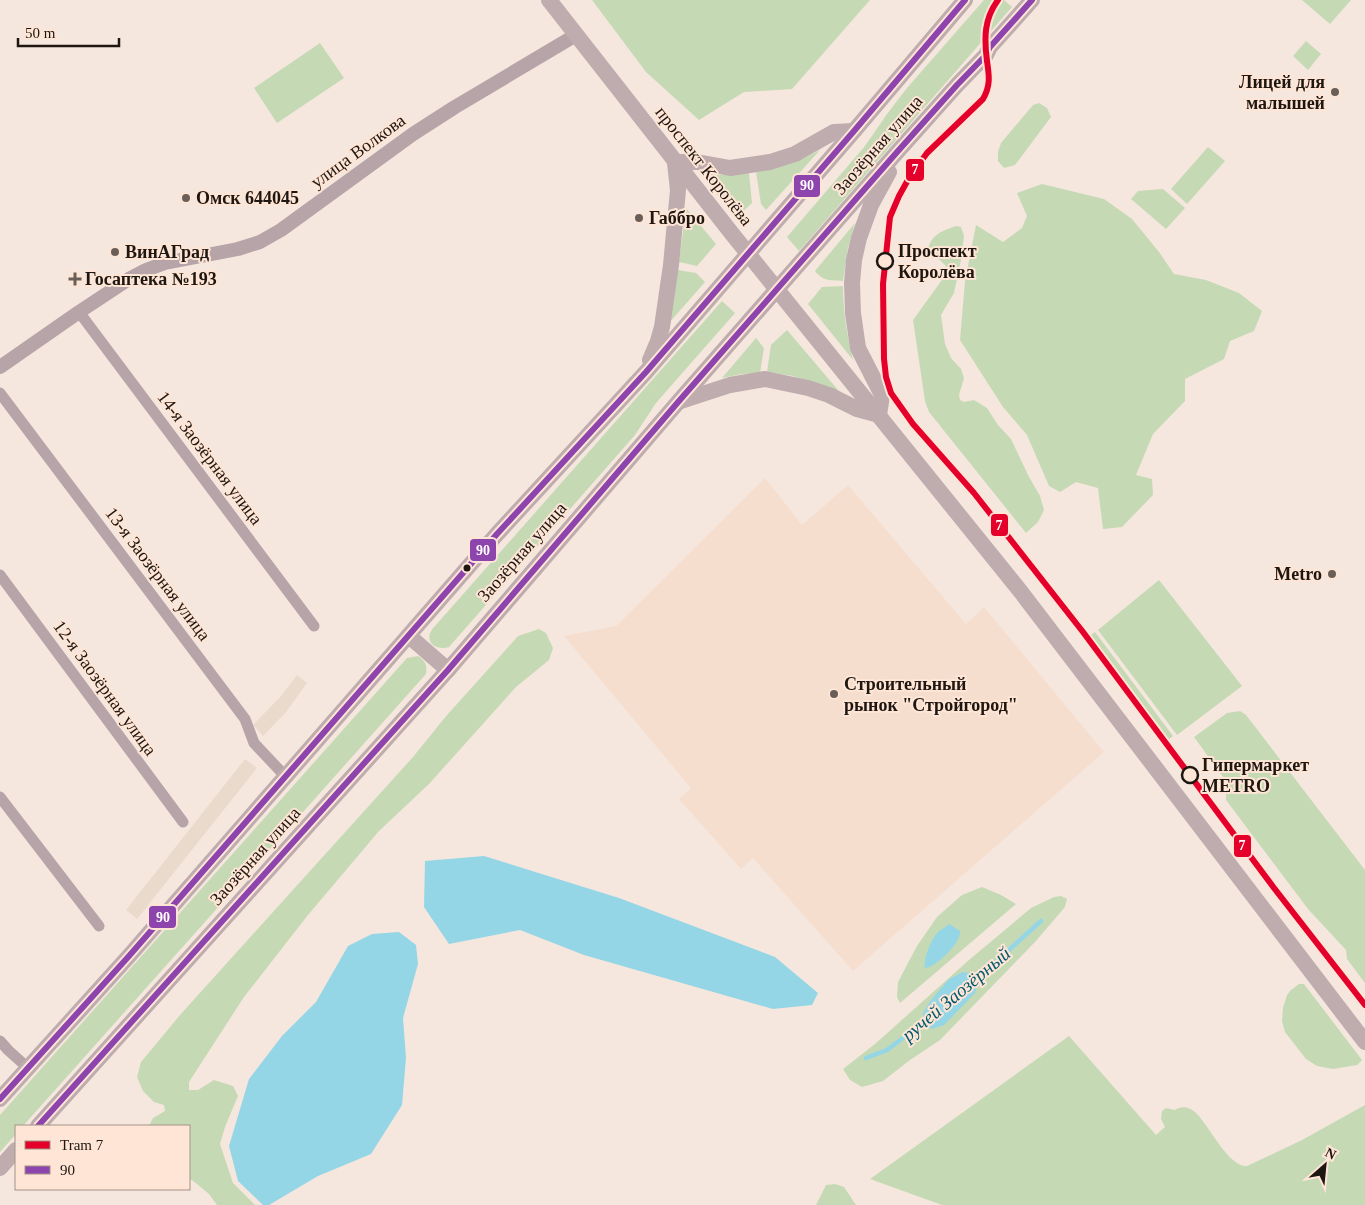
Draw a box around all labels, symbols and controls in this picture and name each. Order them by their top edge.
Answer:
scale bar [18,15,119,47]
text: 50 m [25,25,56,41]
place label: Лицей для малышей [1239,72,1325,113]
marker: Лицей для малышей [1329,86,1341,98]
street label: Заозёрная улица [829,91,927,199]
street label: проспект Королёва [651,102,757,230]
street label: улица Волкова [307,110,409,192]
line badge: 7 [905,158,925,182]
text: 7 [912,162,919,177]
line badge: 90 [793,174,821,198]
text: 90 [800,178,814,193]
place label: Омск 644045 [196,188,299,208]
marker: Омск 644045 [180,192,192,204]
place label: Габбро [649,208,705,228]
marker: Габбро [633,212,645,224]
place label: Проспект Королёва [898,241,977,282]
place label: ВинАГрад [125,242,209,262]
marker: ВинАГрад [109,246,121,258]
marker: Проспект Королёва [876,252,894,270]
place label: Госаптека №193 [85,269,217,289]
marker: Госаптека №193 [69,273,81,285]
street label: 14-я Заозёрная улица [153,387,267,529]
street label: Заозёрная улица [473,498,571,606]
street label: 13-я Заозёрная улица [101,503,215,645]
line badge: 7 [990,513,1009,537]
text: 7 [996,518,1003,533]
line badge: 90 [469,538,497,562]
text: 90 [476,543,490,558]
unlabelled marker [462,563,472,573]
place label: Metro [1274,564,1322,584]
marker: Metro [1326,568,1338,580]
street label: 12-я Заозёрная улица [49,617,161,759]
place label: Строительный рынок "Стройгород" [844,674,1018,715]
marker: Строительный рынок "Стройгород" [828,688,840,700]
place label: Гипермаркет METRO [1202,755,1309,796]
marker: Гипермаркет METRO [1181,766,1199,784]
street label: Заозёрная улица [206,803,304,909]
line badge: 7 [1233,834,1252,858]
text: 7 [1239,838,1246,853]
line badge: 90 [148,905,177,929]
text: 90 [156,910,170,925]
water label: ручей Заозёрный [896,942,1015,1047]
legend [15,1125,190,1190]
text: Tram 7 [60,1137,104,1153]
north arrow [1300,1140,1350,1190]
text: N [1323,1145,1339,1163]
text: 90 [60,1162,75,1178]

